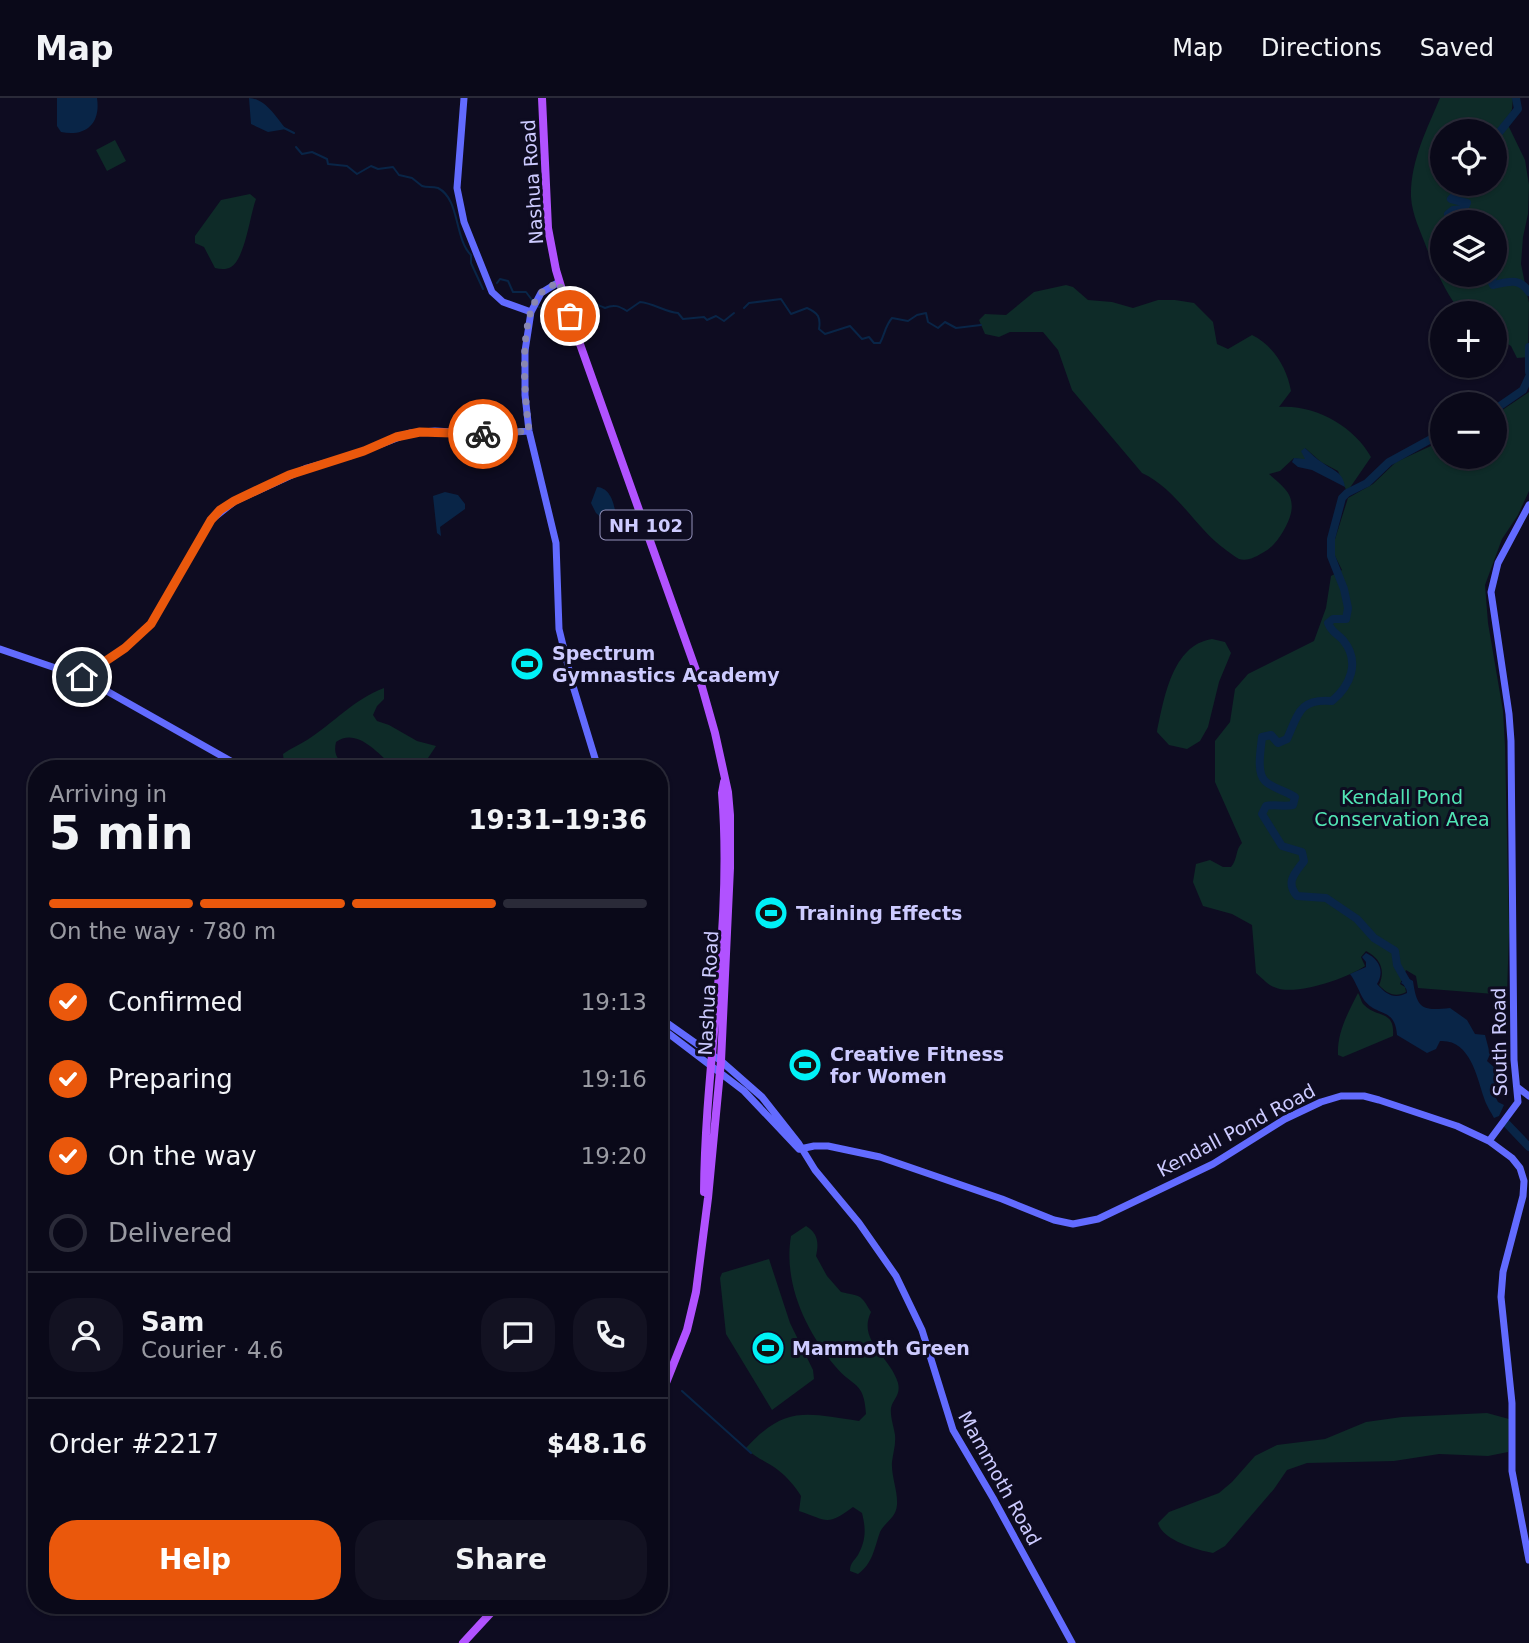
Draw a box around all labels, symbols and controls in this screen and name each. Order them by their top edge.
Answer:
text: Map [35,29,114,68]
text: Map [1172,34,1223,62]
text: Directions [1261,34,1382,62]
text: Saved [1420,34,1494,62]
street label: Nashua Road [517,119,547,245]
map controls [1430,119,1507,469]
button: locate [1430,119,1507,196]
button: layers [1430,210,1507,287]
pin [540,286,600,346]
icon: bag [551,297,589,335]
button: + [1430,301,1507,378]
button: − [1430,392,1507,469]
courier [448,399,518,469]
icon: bike [464,415,502,453]
road number: NH 102 [600,510,692,540]
place label: Spectrum Gymnastics Academy [552,642,780,686]
sports icon: Spectrum Gymnastics Academy [508,645,546,683]
pin [52,647,112,707]
icon: home [63,658,101,696]
text: Arriving in [49,781,167,807]
park label: Kendall Pond Conservation Area [1314,786,1490,830]
text: 19:31–19:36 [468,805,647,835]
text: 5 min [49,806,193,860]
sports icon: Training Effects [752,894,790,932]
place label: Training Effects [796,902,962,924]
text: On the way · 780 m [49,918,276,944]
street label: Nashua Road [694,930,722,1056]
icon: check [49,983,87,1021]
text: Confirmed [108,987,243,1017]
street label: South Road [1487,987,1511,1097]
text: 19:13 [581,989,647,1015]
place label: Creative Fitness for Women [830,1043,1004,1087]
sports icon: Creative Fitness for Women [786,1046,824,1084]
icon: check [49,1060,87,1098]
text: Preparing [108,1064,233,1094]
text: 19:16 [581,1066,647,1092]
street label: Kendall Pond Road [1153,1079,1319,1181]
icon: check [49,1137,87,1175]
text: On the way [108,1141,257,1171]
text: 19:20 [581,1143,647,1169]
text: Delivered [108,1218,232,1248]
button: person [49,1298,123,1372]
button: chat [481,1298,555,1372]
button: phone [573,1298,647,1372]
text: Sam [141,1307,204,1337]
sports icon: Mammoth Green [749,1329,787,1367]
text: Courier · 4.6 [141,1337,284,1363]
place label: Mammoth Green [792,1337,970,1359]
street label: Mammoth Road [954,1407,1046,1549]
text: Order #2217 [49,1429,219,1459]
text: $48.16 [547,1429,647,1459]
button: Help [49,1520,341,1600]
button: Share [355,1520,647,1600]

